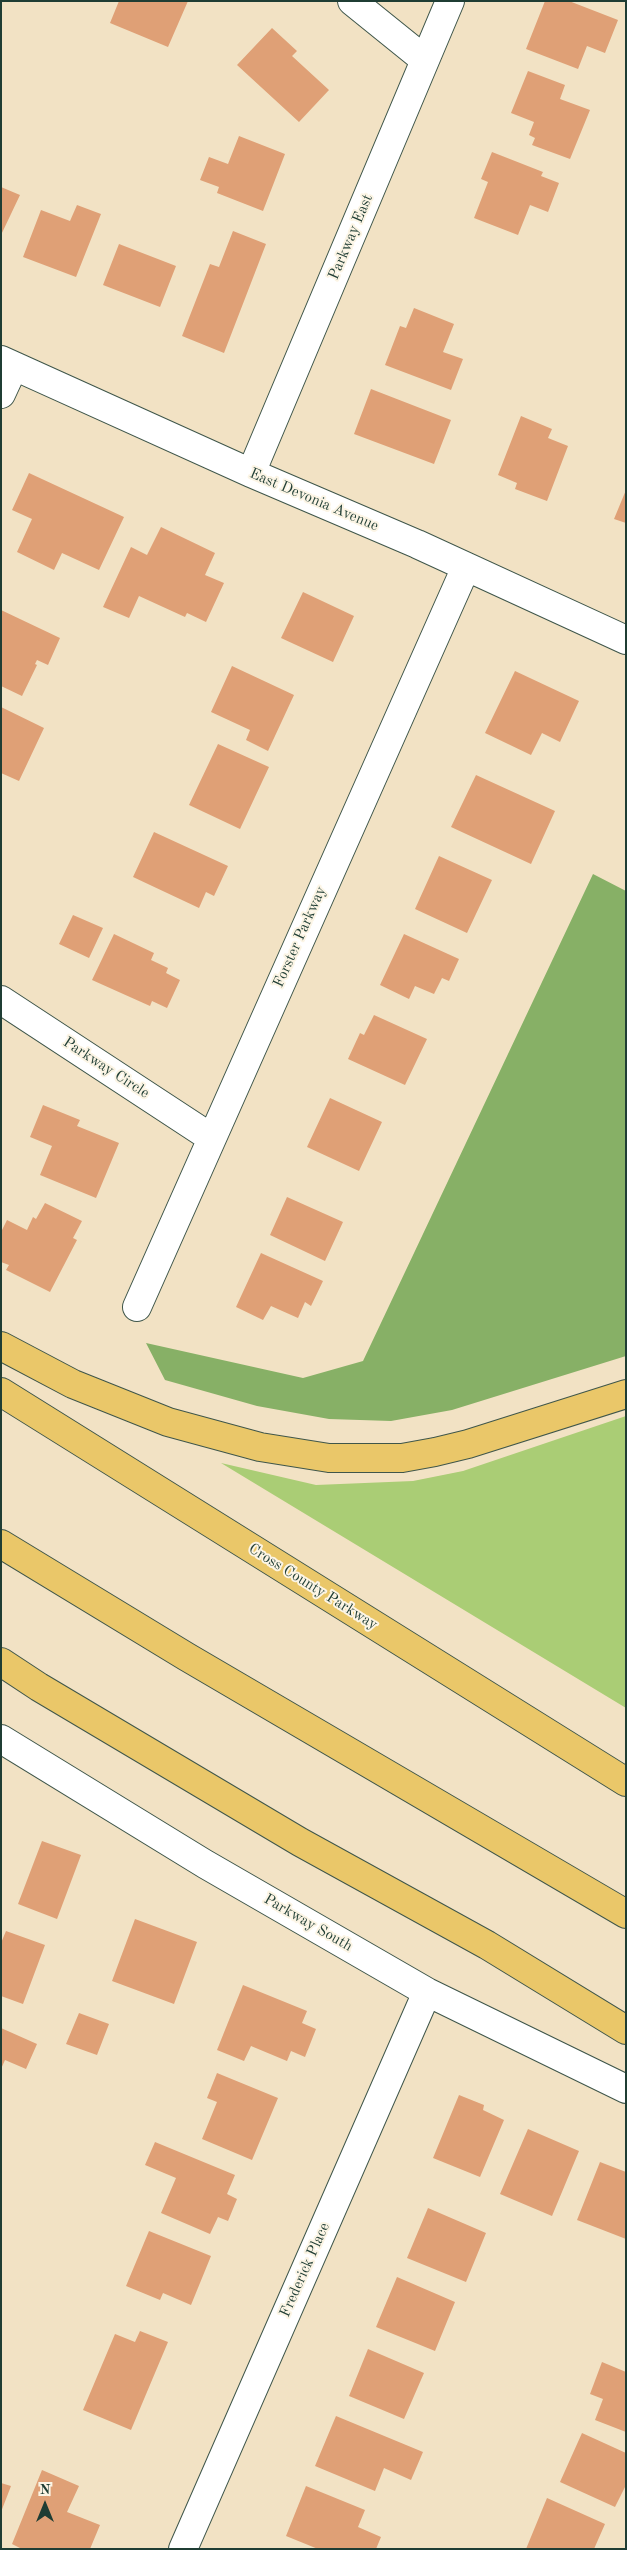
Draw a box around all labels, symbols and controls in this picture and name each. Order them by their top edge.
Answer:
street label: Parkway East [325,192,377,282]
street label: East Devonia Avenue [247,465,381,535]
street label: Forster Parkway [270,884,330,990]
street label: Parkway Circle [60,1033,152,1103]
street label: Cross County Parkway [245,1540,381,1634]
street label: Parkway South [260,1890,356,1956]
street label: Frederick Place [276,2220,334,2320]
north arrow [20,2480,70,2530]
text: N [40,2483,50,2497]

